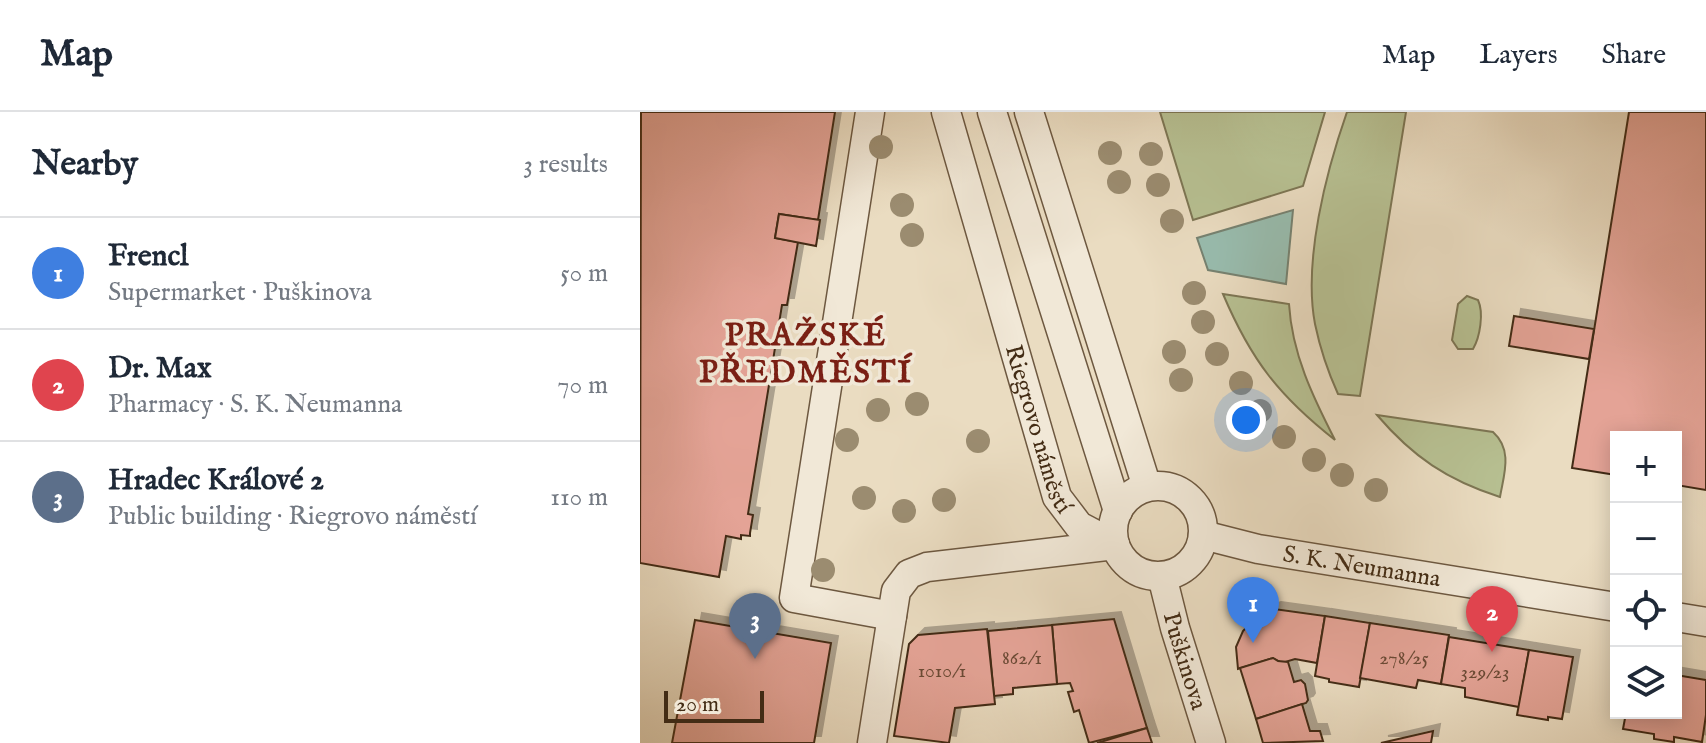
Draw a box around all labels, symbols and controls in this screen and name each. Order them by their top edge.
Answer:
text: Map [40,31,113,79]
text: Map [1382,38,1435,73]
text: Layers [1479,38,1558,73]
text: Share [1602,38,1666,73]
text: Nearby [32,143,138,186]
text: 3 results [523,148,608,181]
text: Frencl [108,238,189,276]
text: 1 [53,257,63,290]
text: 50 m [560,257,608,290]
text: Supermarket · Puškinova [108,276,372,309]
district label: PRAŽSKÉ PŘEDMĚSTÍ [699,314,913,394]
street label: Riegrovo náměstí [997,341,1079,522]
text: Dr. Max [108,350,212,388]
text: 2 [52,369,64,402]
text: 70 m [557,369,608,402]
text: Pharmacy · S. K. Neumanna [108,388,402,421]
your location [1226,400,1266,440]
map controls [1610,431,1682,719]
button: + [1610,431,1682,503]
text: Hradec Králové 2 [108,462,324,500]
text: 3 [53,481,63,514]
text: 110 m [550,481,608,514]
text: Public building · Riegrovo náměstí [108,500,477,533]
button: − [1610,503,1682,575]
street label: S. K. Neumanna [1281,539,1443,595]
button: locate [1610,575,1682,647]
pin: 1 [1227,577,1279,643]
pin: 2 [1466,586,1518,652]
pin: 3 [729,593,781,659]
street label: Puškinova [1155,609,1214,714]
house number: 862/1 [1002,646,1042,671]
house number: 278/25 [1379,646,1429,671]
button: layers [1610,647,1682,719]
house number: 1010/1 [918,659,966,684]
house number: 329/23 [1461,660,1509,685]
scale bar [664,687,764,723]
text: 20 m [676,691,719,719]

